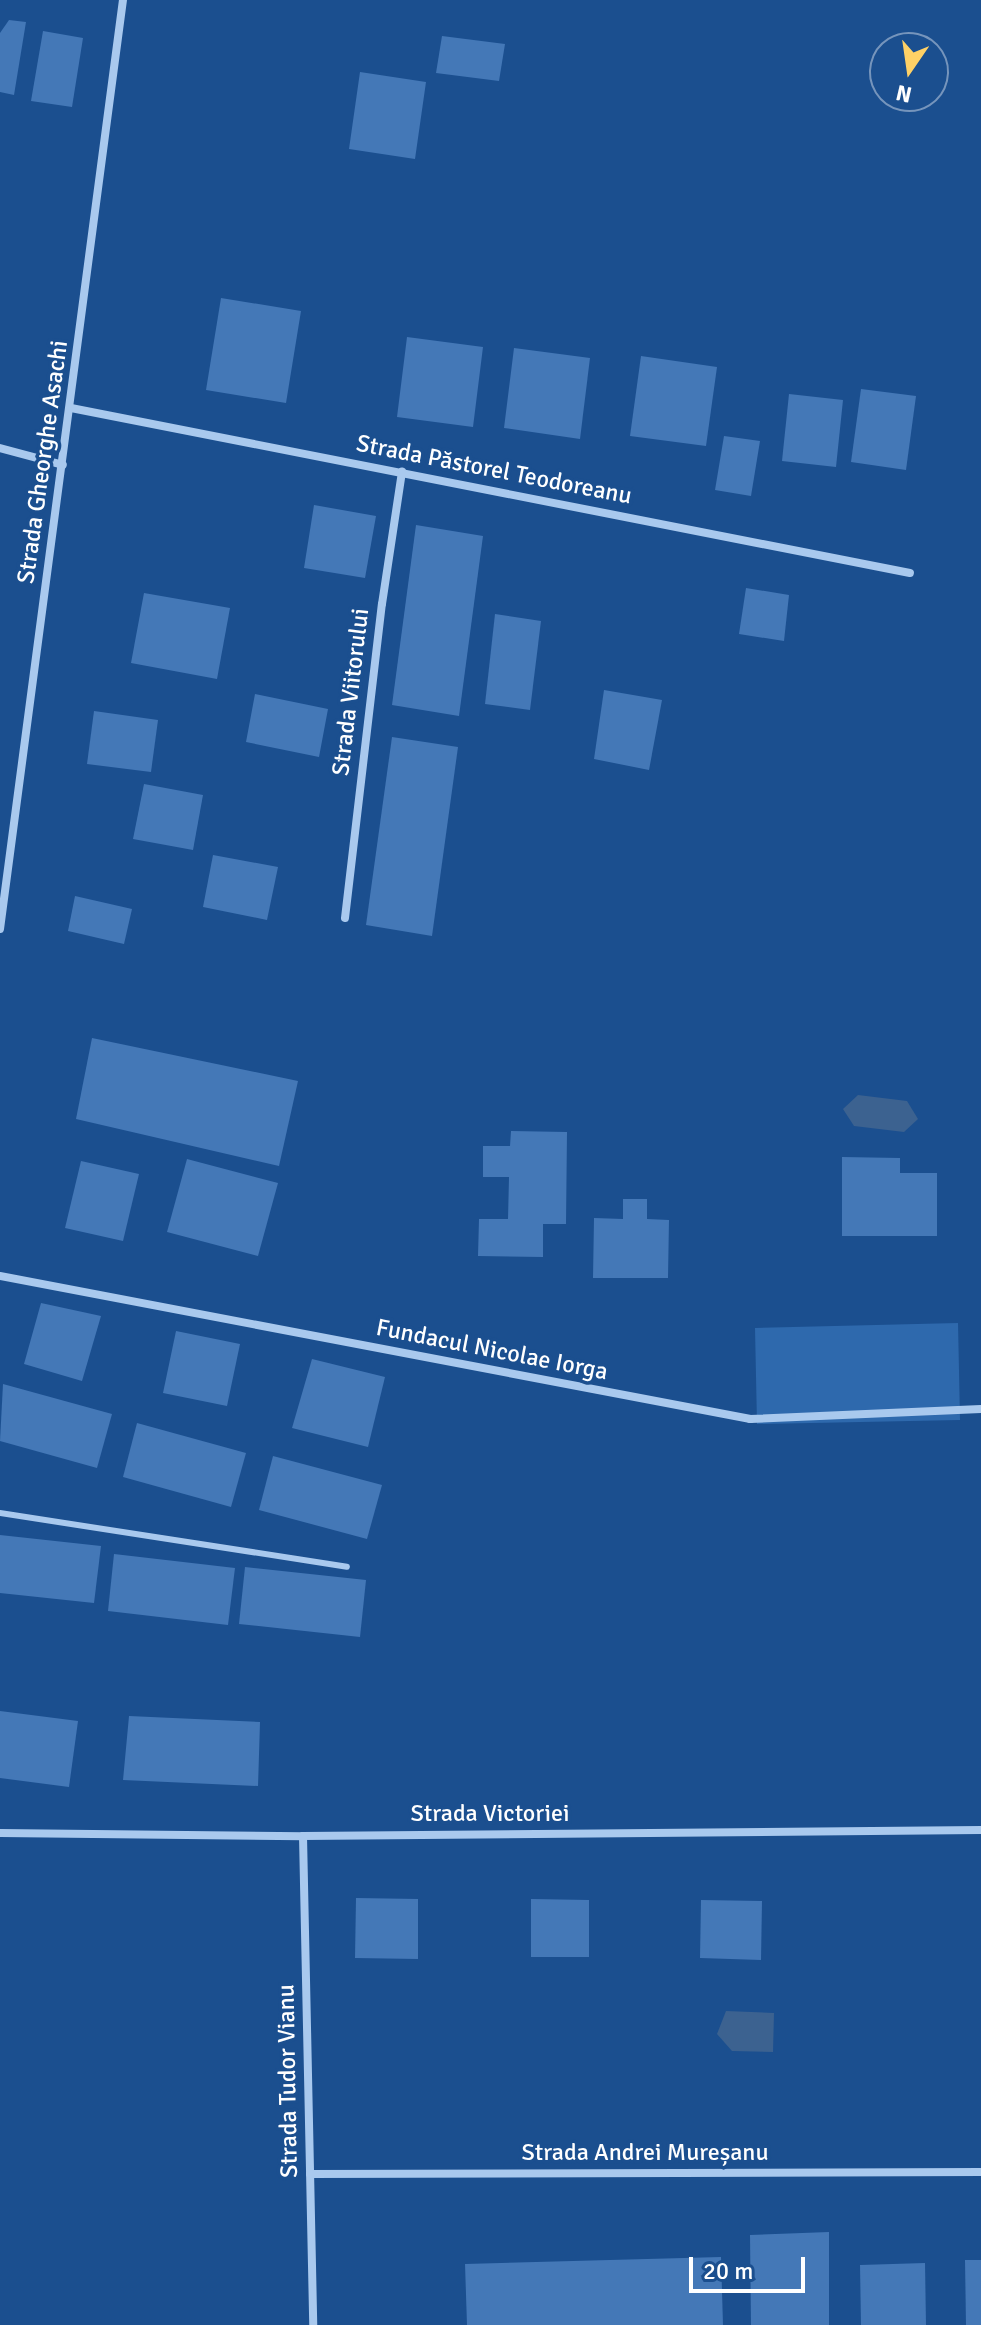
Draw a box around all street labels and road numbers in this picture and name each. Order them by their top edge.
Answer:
street label: Strada Gheorghe Asachi [12,338,74,586]
street label: Strada Păstorel Teodoreanu [354,429,634,511]
street label: Strada Viitorului [326,607,376,777]
street label: Fundacul Nicolae Iorga [374,1313,610,1387]
street label: Strada Victoriei [410,1800,570,1828]
street label: Strada Tudor Vianu [272,1984,304,2178]
street label: Strada Andrei Mureșanu [521,2139,769,2167]

